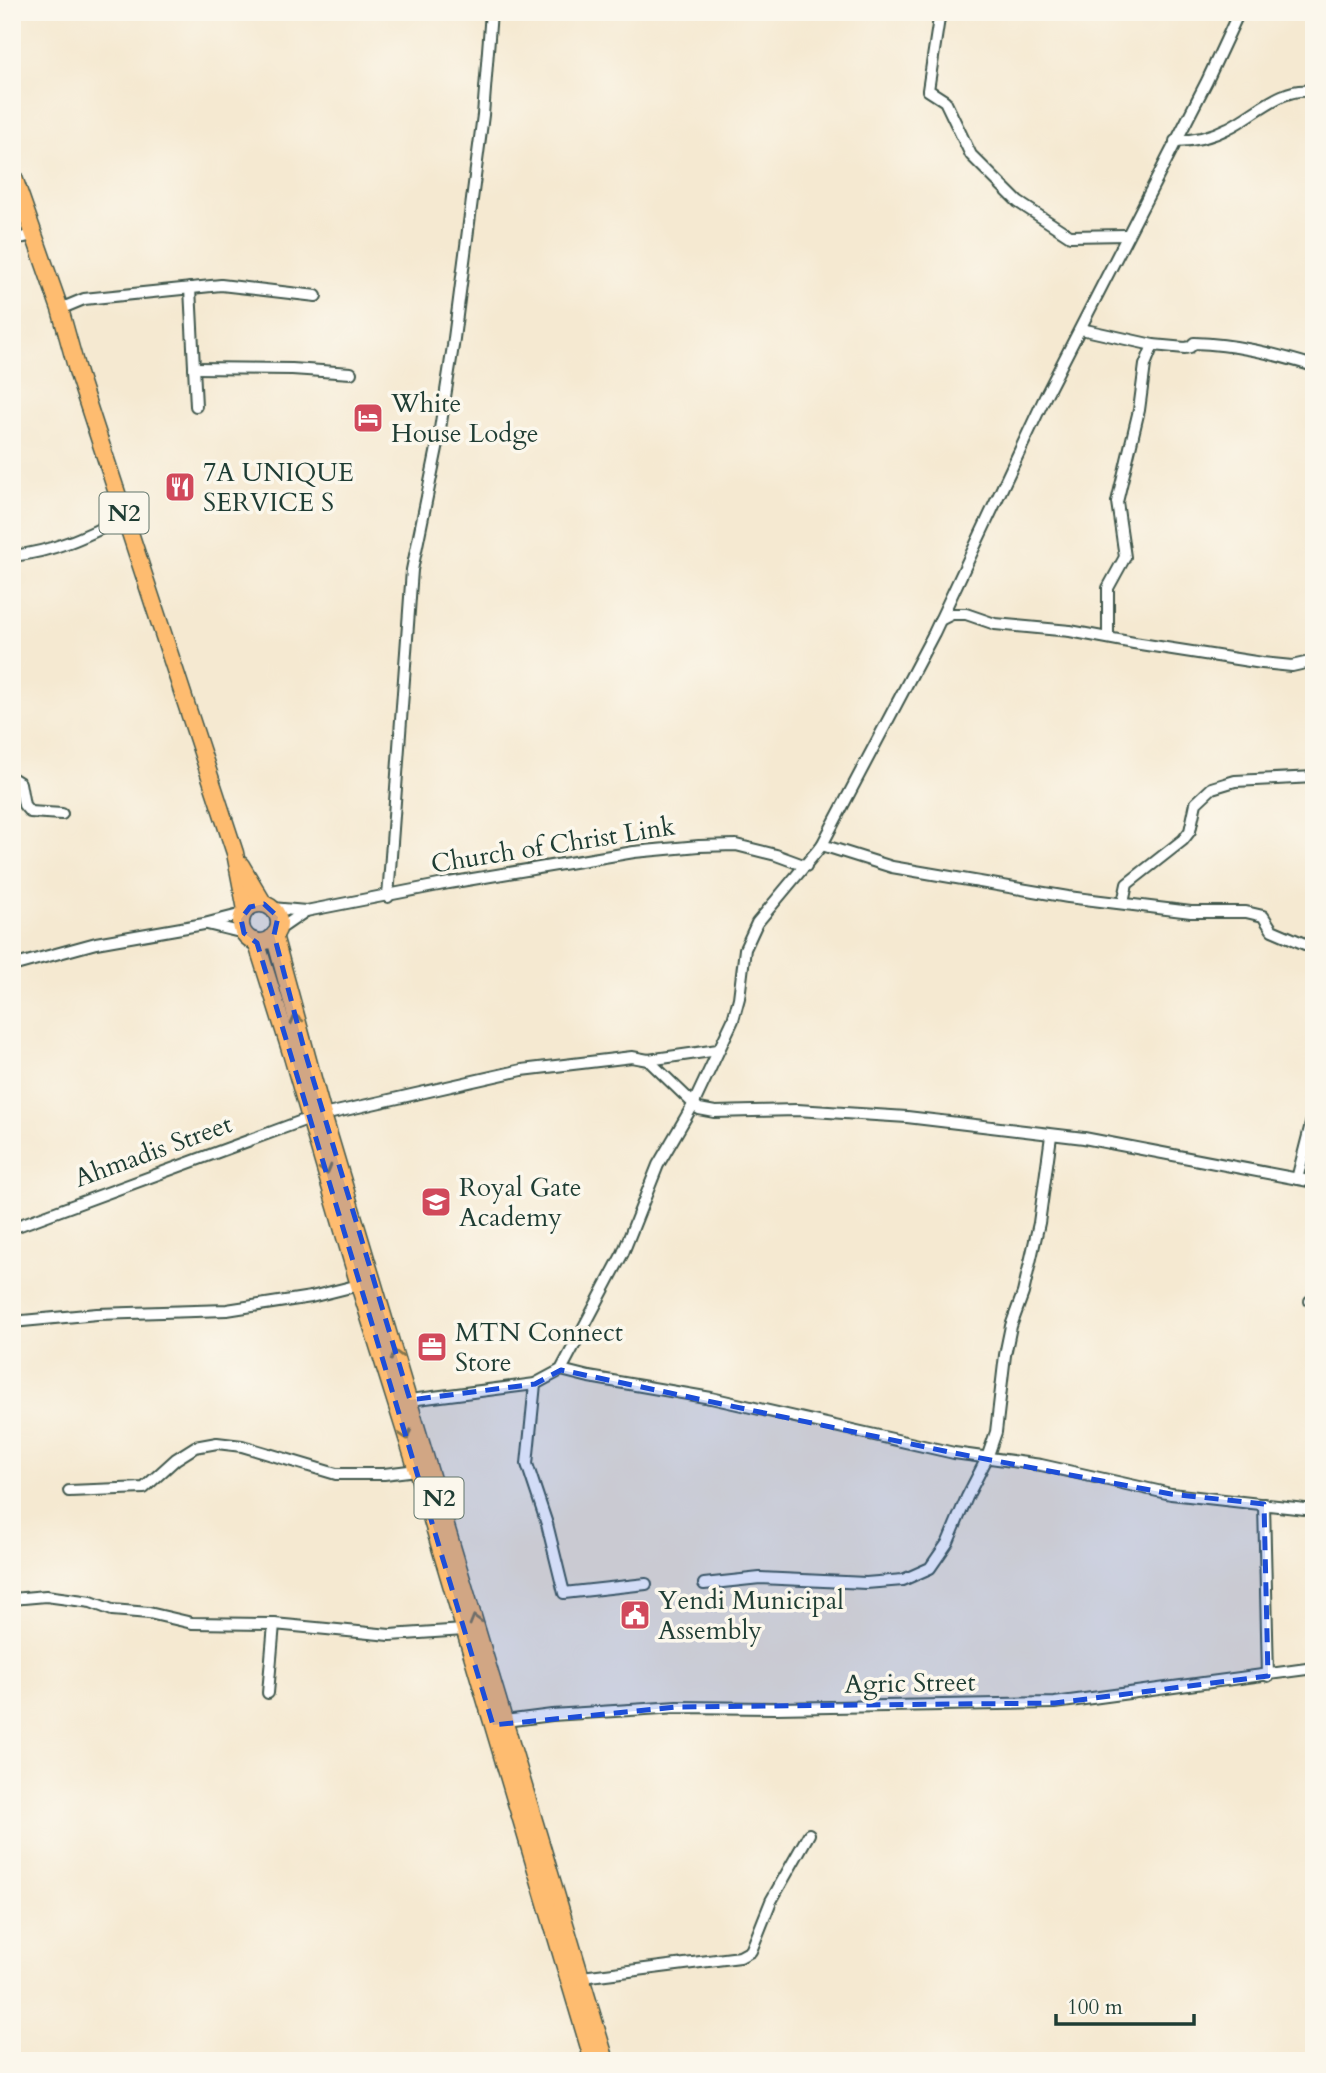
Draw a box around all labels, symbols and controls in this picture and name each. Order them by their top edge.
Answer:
place label: White House Lodge [390,386,539,451]
hotel icon: White House Lodge [351,401,385,435]
place label: 7A UNIQUE SERVICE S [203,455,354,520]
restaurant icon: 7A UNIQUE SERVICE S [163,470,197,504]
road number: N2 [100,492,148,534]
street label: Church of Christ Link [429,808,678,882]
one-way arrow [290,1013,304,1025]
street label: Ahmadis Street [69,1106,237,1196]
one-way arrow [317,1164,332,1176]
place label: Royal Gate Academy [459,1170,581,1235]
school or university icon: Royal Gate Academy [419,1185,453,1219]
place label: MTN Connect Store [455,1315,623,1380]
office icon: MTN Connect Store [415,1330,449,1364]
one-way arrow [390,1349,405,1361]
one-way arrow [398,1428,412,1441]
road number: N2 [414,1478,464,1518]
place label: Yendi Municipal Assembly [658,1583,844,1648]
public building icon: Yendi Municipal Assembly [618,1598,652,1632]
one-way arrow [468,1614,483,1626]
street label: Agric Street [844,1664,976,1702]
scale bar [1056,1982,1195,2026]
text: 100 m [1067,1993,1123,2022]

